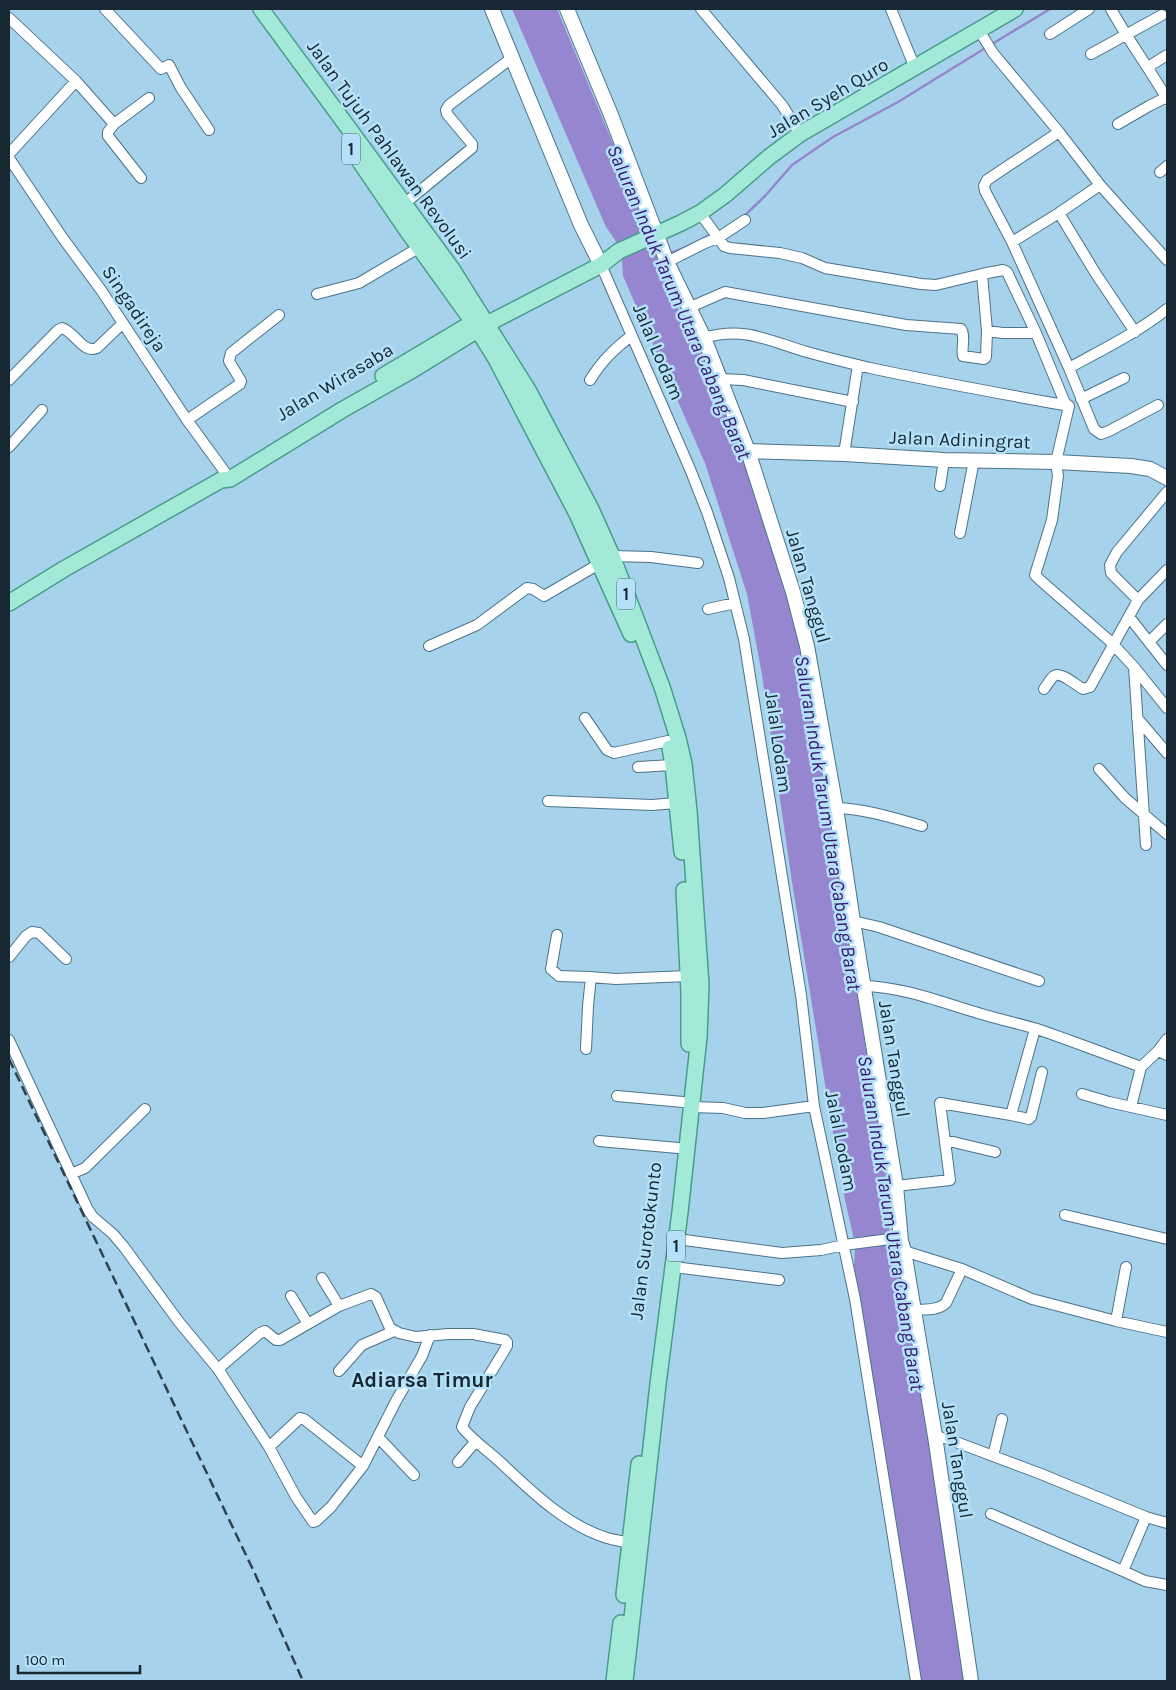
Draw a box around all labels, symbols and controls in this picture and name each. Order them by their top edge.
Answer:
street label: Jalan Tujuh Pahlawan Revolusi [302,36,476,264]
street label: Jalan Syeh Quro [764,53,892,143]
road number: 1 [342,134,360,164]
water label: Saluran Induk Tarum Utara Cabang Barat [602,141,756,463]
street label: Singadireja [97,261,171,357]
street label: Jalal Lodam [628,301,688,403]
street label: Jalan Wirasaba [273,339,397,425]
street label: Jalan Adiningrat [889,427,1031,453]
street label: Jalan Tanggul [781,526,835,646]
road number: 1 [617,578,635,610]
water label: Saluran Induk Tarum Utara Cabang Barat [790,654,866,993]
street label: Jalal Lodam [760,690,796,794]
street label: Jalan Tanggul [874,999,914,1119]
water label: Saluran Induk Tarum Utara Cabang Barat [853,1054,929,1393]
street label: Jalal Lodam [820,1089,862,1193]
street label: Jalan Surotokunto [625,1161,667,1321]
road number: 1 [667,1230,685,1262]
district label: Adiarsa Timur [351,1368,494,1392]
street label: Jalan Tanggul [937,1400,977,1520]
scale bar [18,1642,140,1674]
text: 100 m [25,1651,65,1669]

